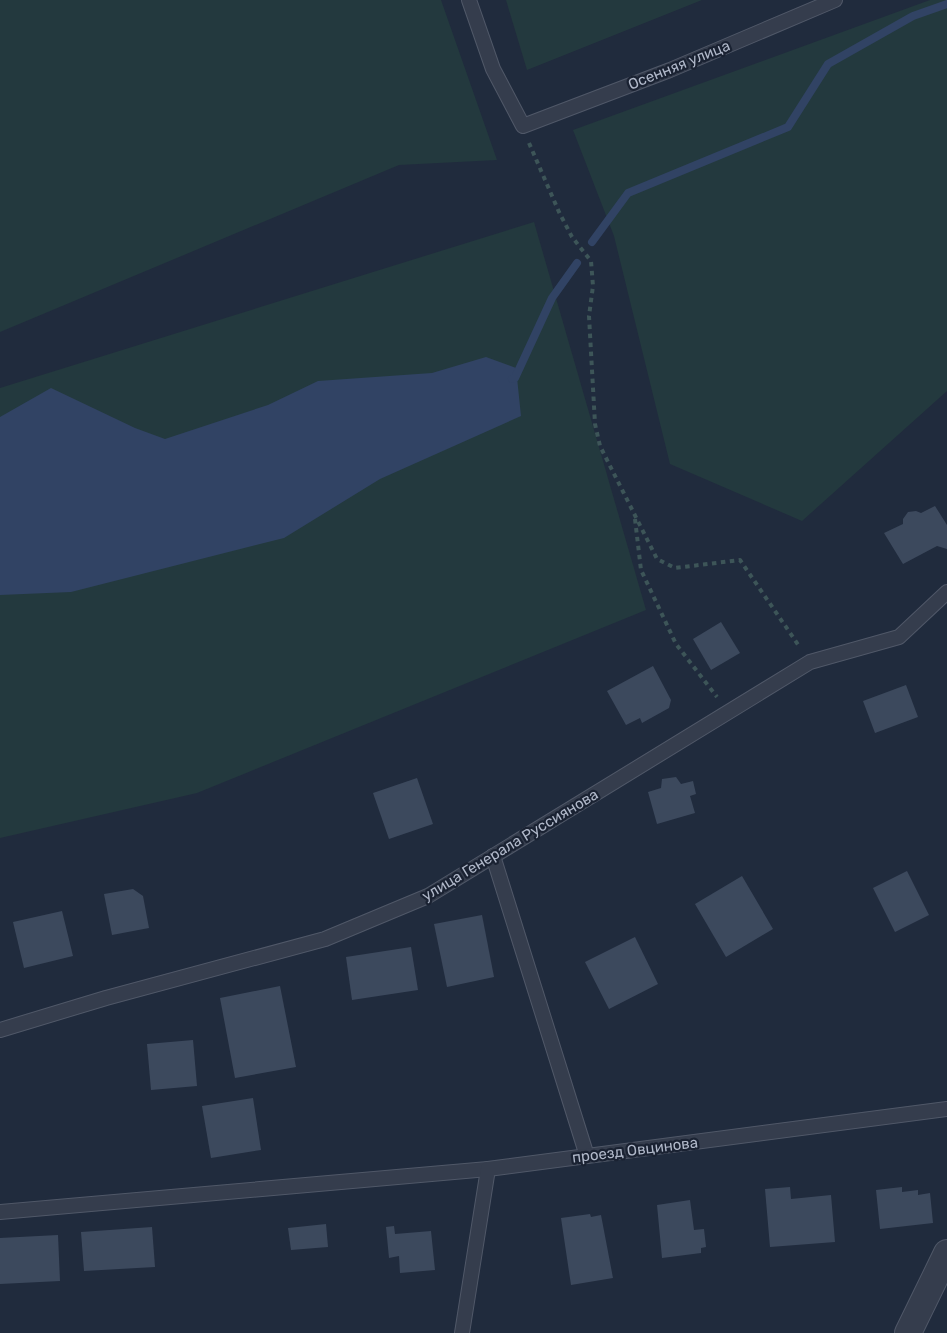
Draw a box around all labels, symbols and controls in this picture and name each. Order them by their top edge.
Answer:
street label: Осенняя улица [625,36,733,94]
street label: улица Генерала Руссиянова [419,785,601,905]
street label: проезд Овцинова [571,1133,699,1167]

